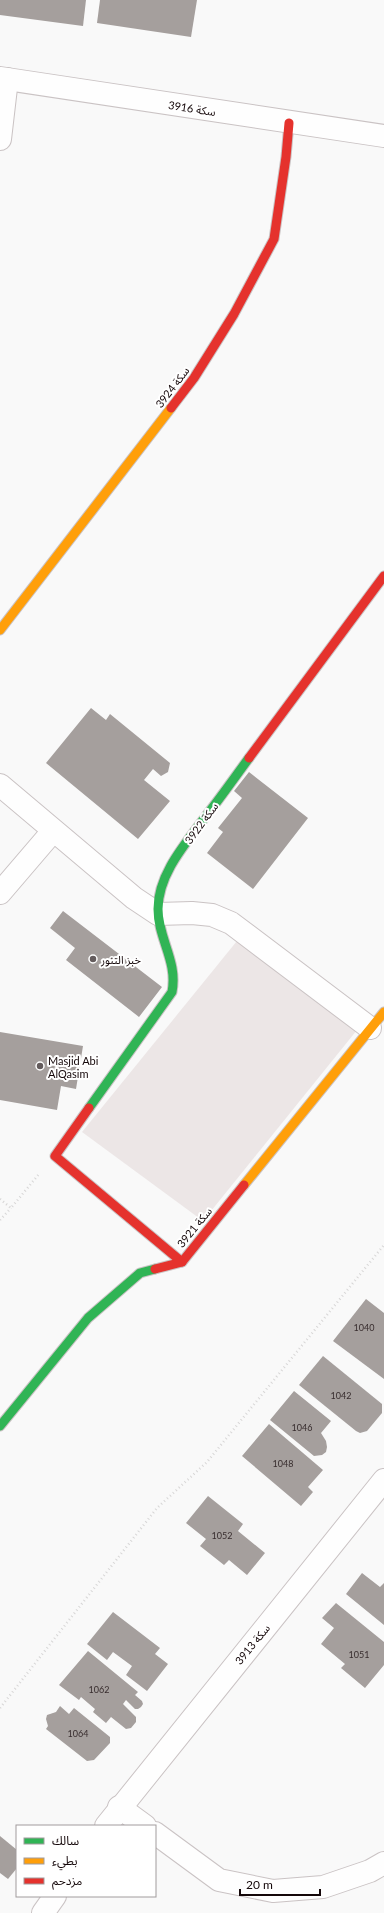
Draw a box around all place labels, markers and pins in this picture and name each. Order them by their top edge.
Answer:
place label: خبز التنور [100,953,142,967]
marker: خبز التنور [88,954,98,964]
place label: Masjid Abi AlQasim [48,1054,99,1080]
marker: Masjid Abi AlQasim [35,1061,45,1071]

